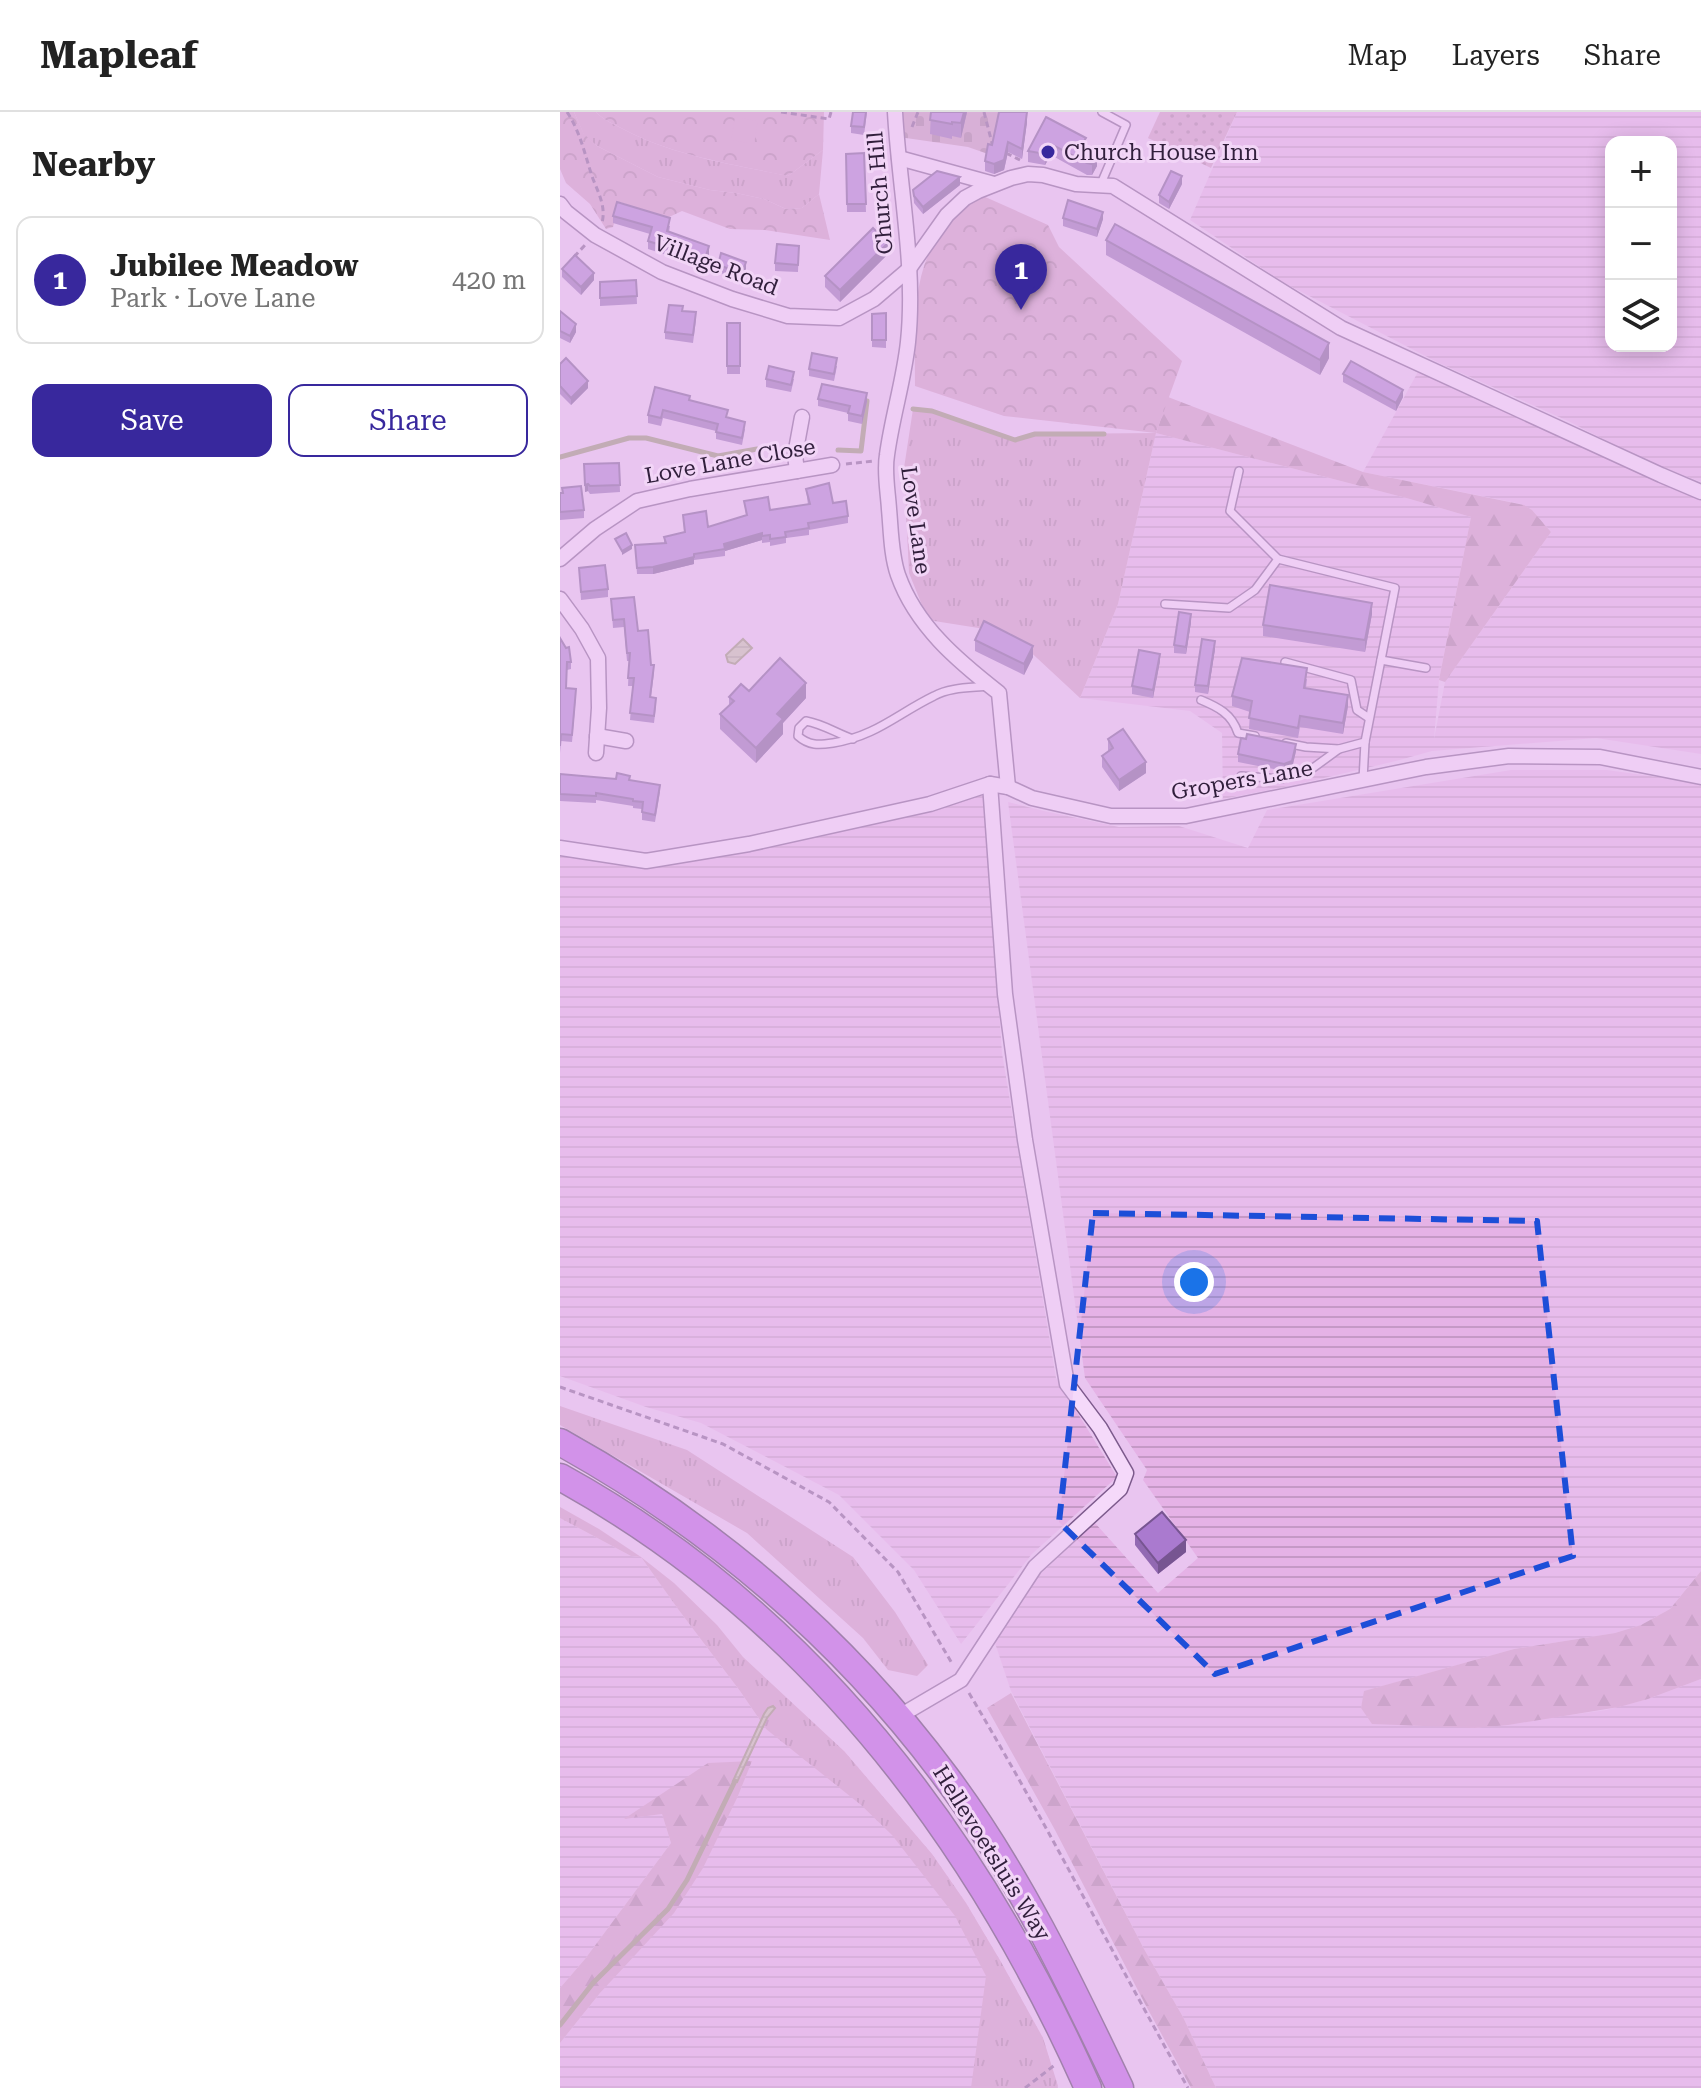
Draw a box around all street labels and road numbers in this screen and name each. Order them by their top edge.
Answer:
street label: Church Hill [862,130,898,256]
street label: Village Road [650,230,782,300]
street label: Love Lane Close [643,434,817,488]
street label: Love Lane [896,464,936,576]
street label: Gropers Lane [1169,755,1315,805]
street label: Hellevoetsluis Way [928,1761,1056,1945]

